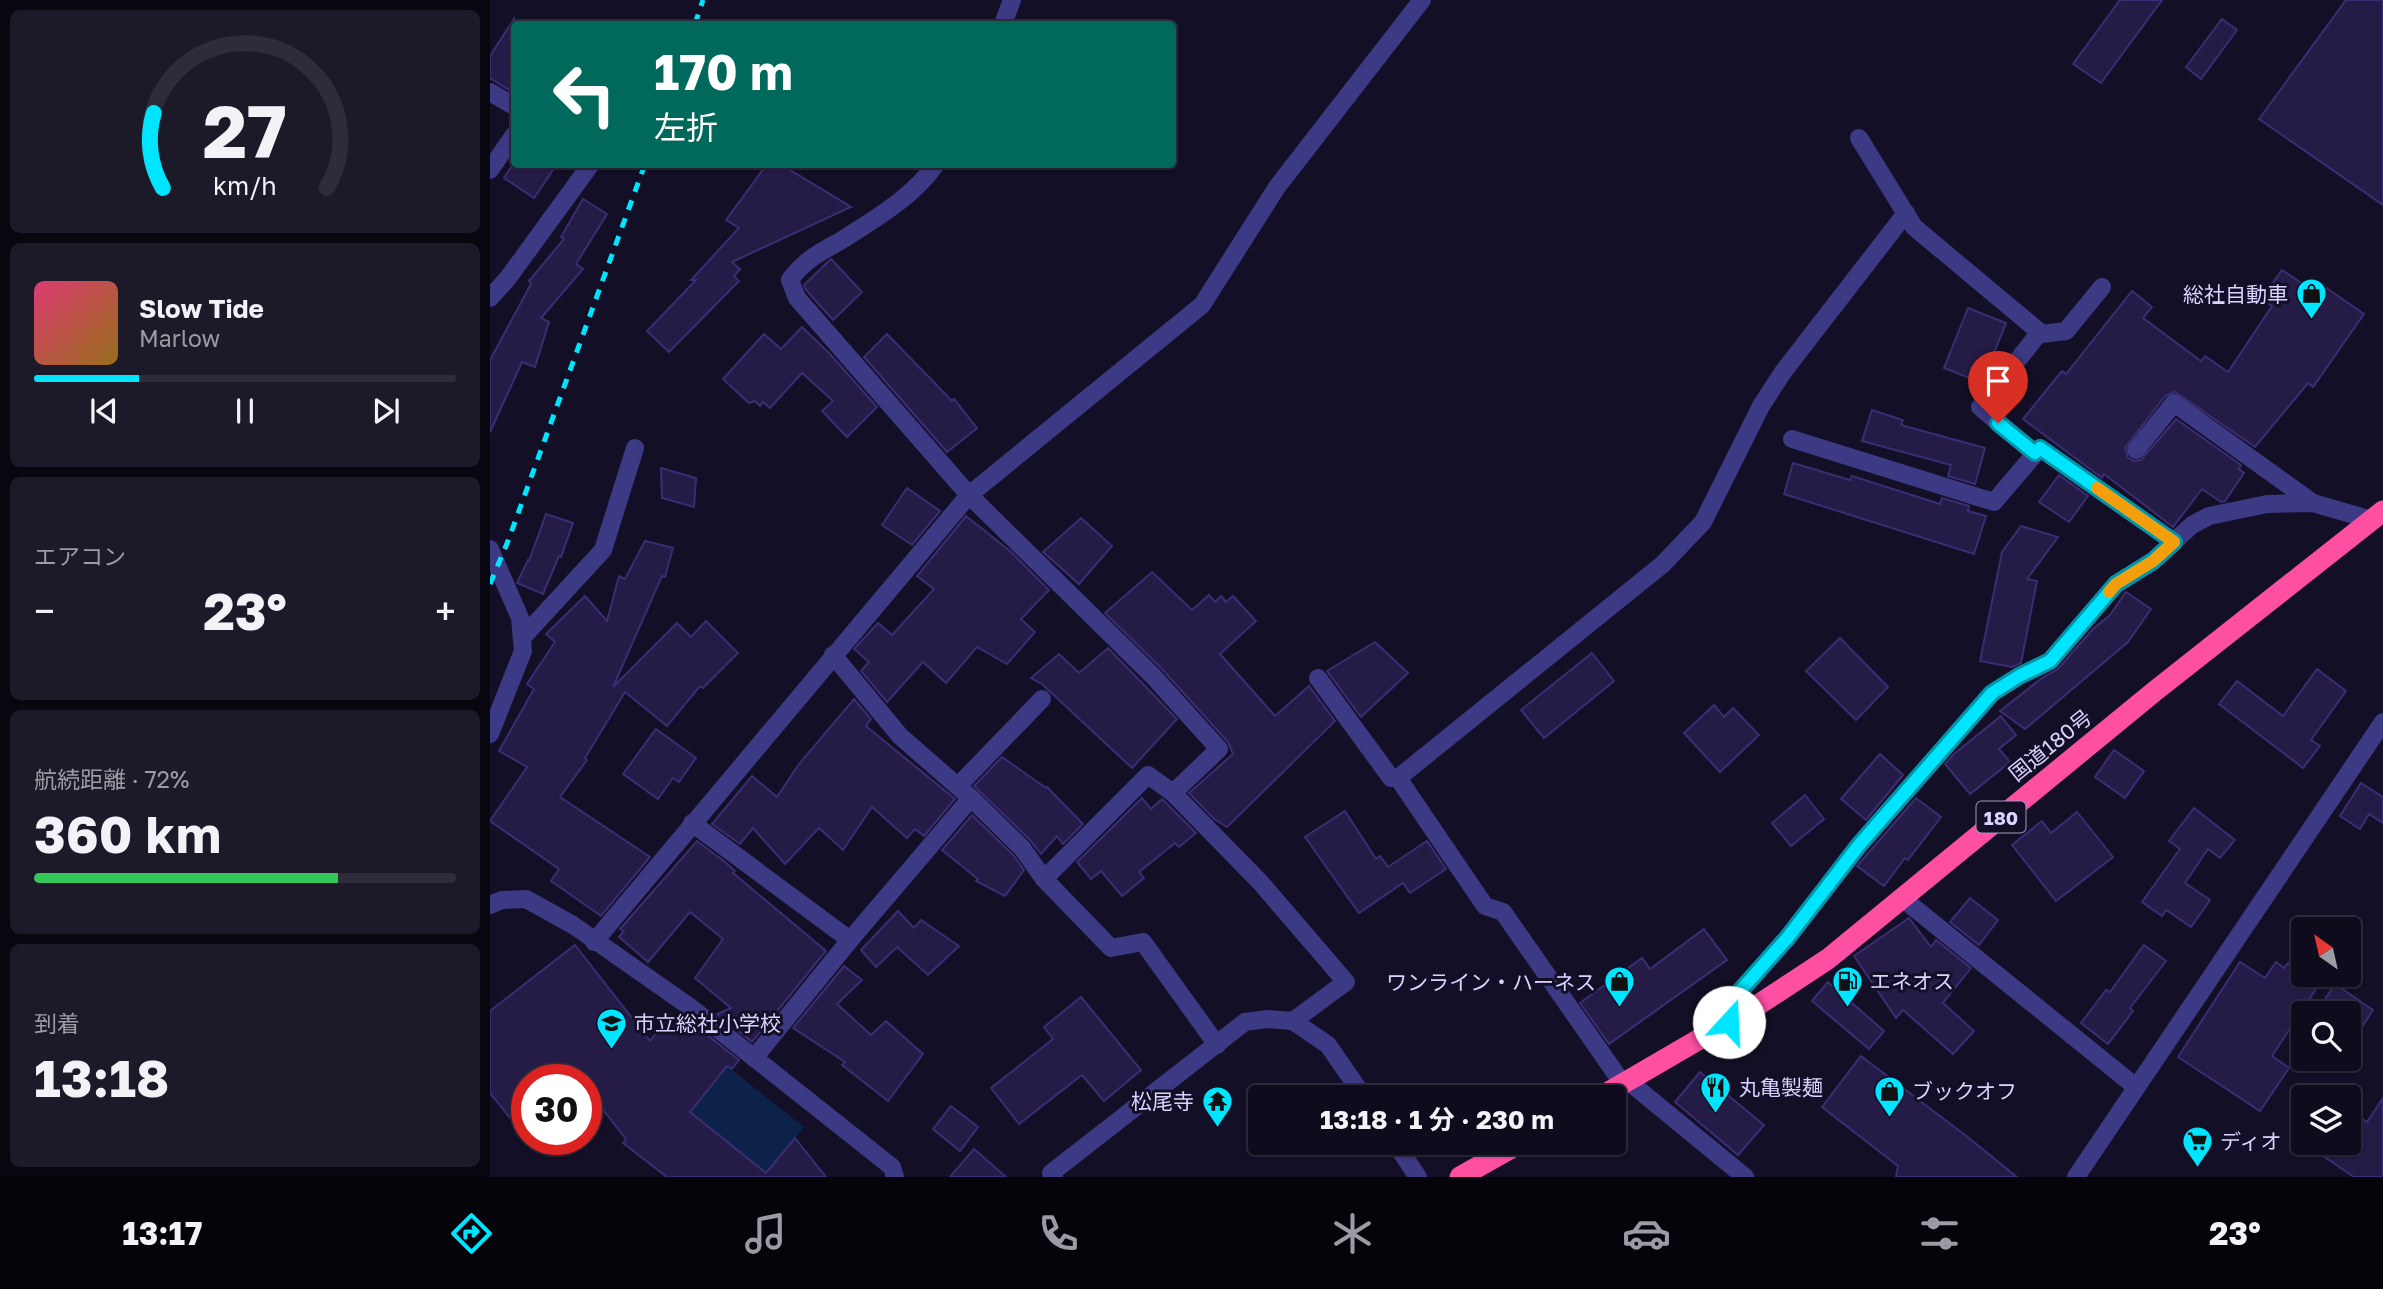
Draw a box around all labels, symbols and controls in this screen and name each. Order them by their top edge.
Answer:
text: 170 m [654,42,793,101]
icon: left [539,49,630,140]
text: 27 [203,87,287,174]
text: 左折 [654,108,718,146]
text: km/h [213,170,277,201]
shop icon: 総社自動車 [2294,277,2328,321]
place label: 総社自動車 [2183,281,2288,307]
text: Slow Tide [139,293,264,324]
text: Marlow [139,324,220,352]
pin [1968,351,2028,423]
icon: arrive [1979,362,2017,400]
icon: previous [85,392,123,430]
icon: pause [226,392,264,430]
icon: next [367,392,405,430]
text: エアコン [34,542,126,570]
text: 23° [203,579,287,641]
text: − [34,588,55,633]
text: + [435,588,456,633]
street label: 国道180号 [2003,704,2097,786]
text: 航続距離 · 72% [34,765,189,793]
text: 360 km [34,802,221,864]
road number: 180 [1976,802,2026,832]
north arrow [2291,917,2361,987]
map controls [2291,917,2361,1155]
fuel station icon: エネオス [1830,964,1864,1008]
shop icon: ワンライン・ハーネス [1602,965,1636,1009]
place label: エネオス [1870,968,1954,994]
place label: ワンライン・ハーネス [1386,969,1596,995]
position arrow [1692,985,1766,1059]
button: search [2291,1001,2361,1071]
school or university icon: 市立総社小学校 [594,1006,628,1050]
text: 到着 [34,1009,80,1037]
place label: 市立総社小学校 [634,1010,781,1036]
text: 13:18 [34,1046,169,1108]
speed limit sign: 30 [511,1064,602,1155]
restaurant icon: 丸亀製麺 [1699,1070,1733,1114]
place label: 丸亀製麺 [1739,1074,1823,1100]
shop icon: ブックオフ [1872,1074,1906,1118]
place label: ブックオフ [1912,1078,2017,1104]
temple icon: 松尾寺 [1200,1084,1234,1128]
button: layers [2291,1085,2361,1155]
place label: 松尾寺 [1131,1088,1194,1114]
text: 13:18 · 1 分 · 230 m [1320,1104,1554,1135]
supermarket icon: ディオ [2180,1124,2214,1168]
place label: ディオ [2220,1128,2282,1154]
icon: directions [447,1209,496,1258]
icon: music [741,1209,790,1258]
icon: phone [1034,1209,1083,1258]
icon: climate [1328,1209,1377,1258]
icon: car [1622,1209,1671,1258]
icon: filters [1915,1209,1964,1258]
text: 13:17 [122,1214,203,1252]
text: 23° [2209,1214,2261,1252]

